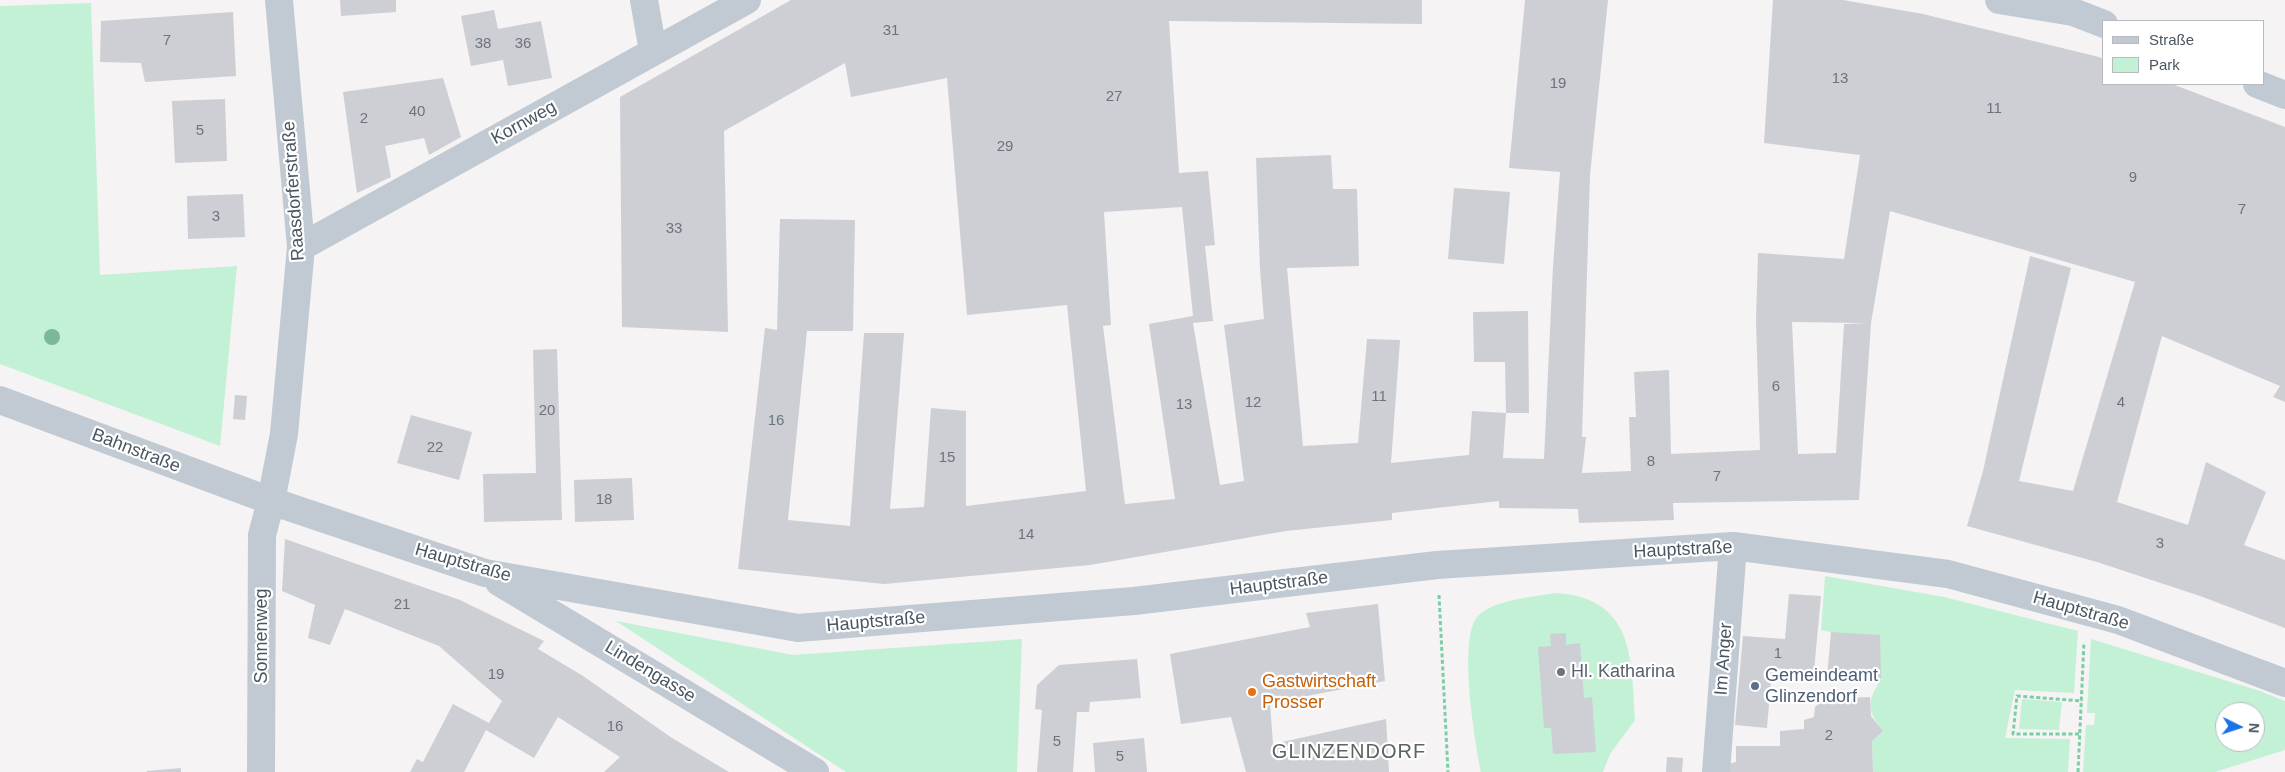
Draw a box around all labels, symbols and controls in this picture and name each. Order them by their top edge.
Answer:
legend [2102,20,2265,85]
house number: 31 [883,22,899,40]
text: Straße [2149,31,2194,48]
house number: 7 [163,32,171,50]
house number: 38 [475,35,491,53]
house number: 36 [515,35,531,53]
text: Park [2149,56,2180,73]
house number: 13 [1832,70,1848,88]
house number: 19 [1550,75,1566,93]
house number: 27 [1106,88,1122,106]
street label: Kornweg [488,96,560,150]
house number: 11 [1986,100,2002,118]
house number: 40 [409,103,425,121]
house number: 2 [360,110,368,128]
street label: Raasdorferstraße [278,120,310,262]
house number: 5 [196,122,204,140]
house number: 29 [997,138,1013,156]
house number: 9 [2129,169,2137,187]
house number: 7 [2238,201,2246,219]
house number: 3 [212,208,220,226]
house number: 33 [666,220,682,238]
house number: 6 [1772,378,1780,396]
house number: 11 [1371,388,1387,406]
house number: 12 [1245,394,1261,412]
house number: 4 [2117,394,2125,412]
house number: 13 [1176,396,1192,414]
house number: 20 [539,402,555,420]
house number: 16 [768,412,784,430]
street label: Bahnstraße [89,424,183,478]
house number: 22 [427,439,443,457]
house number: 15 [939,449,955,467]
house number: 8 [1647,453,1655,471]
house number: 7 [1713,468,1721,486]
house number: 18 [596,491,612,509]
house number: 14 [1018,526,1034,544]
house number: 3 [2156,535,2164,553]
street label: Hauptstraße [1633,537,1733,563]
street label: Hauptstraße [412,539,514,587]
street label: Hauptstraße [1229,567,1329,601]
street label: Hauptstraße [2030,587,2132,635]
street label: Sonnenweg [251,588,273,684]
house number: 21 [394,596,410,614]
street label: Hauptstraße [826,607,926,637]
street label: Im Anger [1711,622,1737,696]
street label: Lindengasse [601,636,699,708]
house number: 1 [1774,645,1782,663]
place label: Hl. Katharina [1571,661,1675,683]
place label: Gemeindeamt Glinzendorf [1765,665,1878,708]
house number: 19 [488,666,504,684]
marker: Hl. Katharina [1555,666,1567,678]
place label: Gastwirtschaft Prosser [1262,671,1376,714]
marker: Gemeindeamt Glinzendorf [1749,680,1761,692]
marker: Gastwirtschaft Prosser [1246,686,1258,698]
north arrow [2215,702,2265,752]
house number: 16 [607,718,623,736]
text: N [2246,722,2262,734]
house number: 2 [1825,727,1833,745]
house number: 5 [1053,733,1061,751]
district label: GLINZENDORF [1270,740,1428,764]
house number: 5 [1116,748,1124,766]

